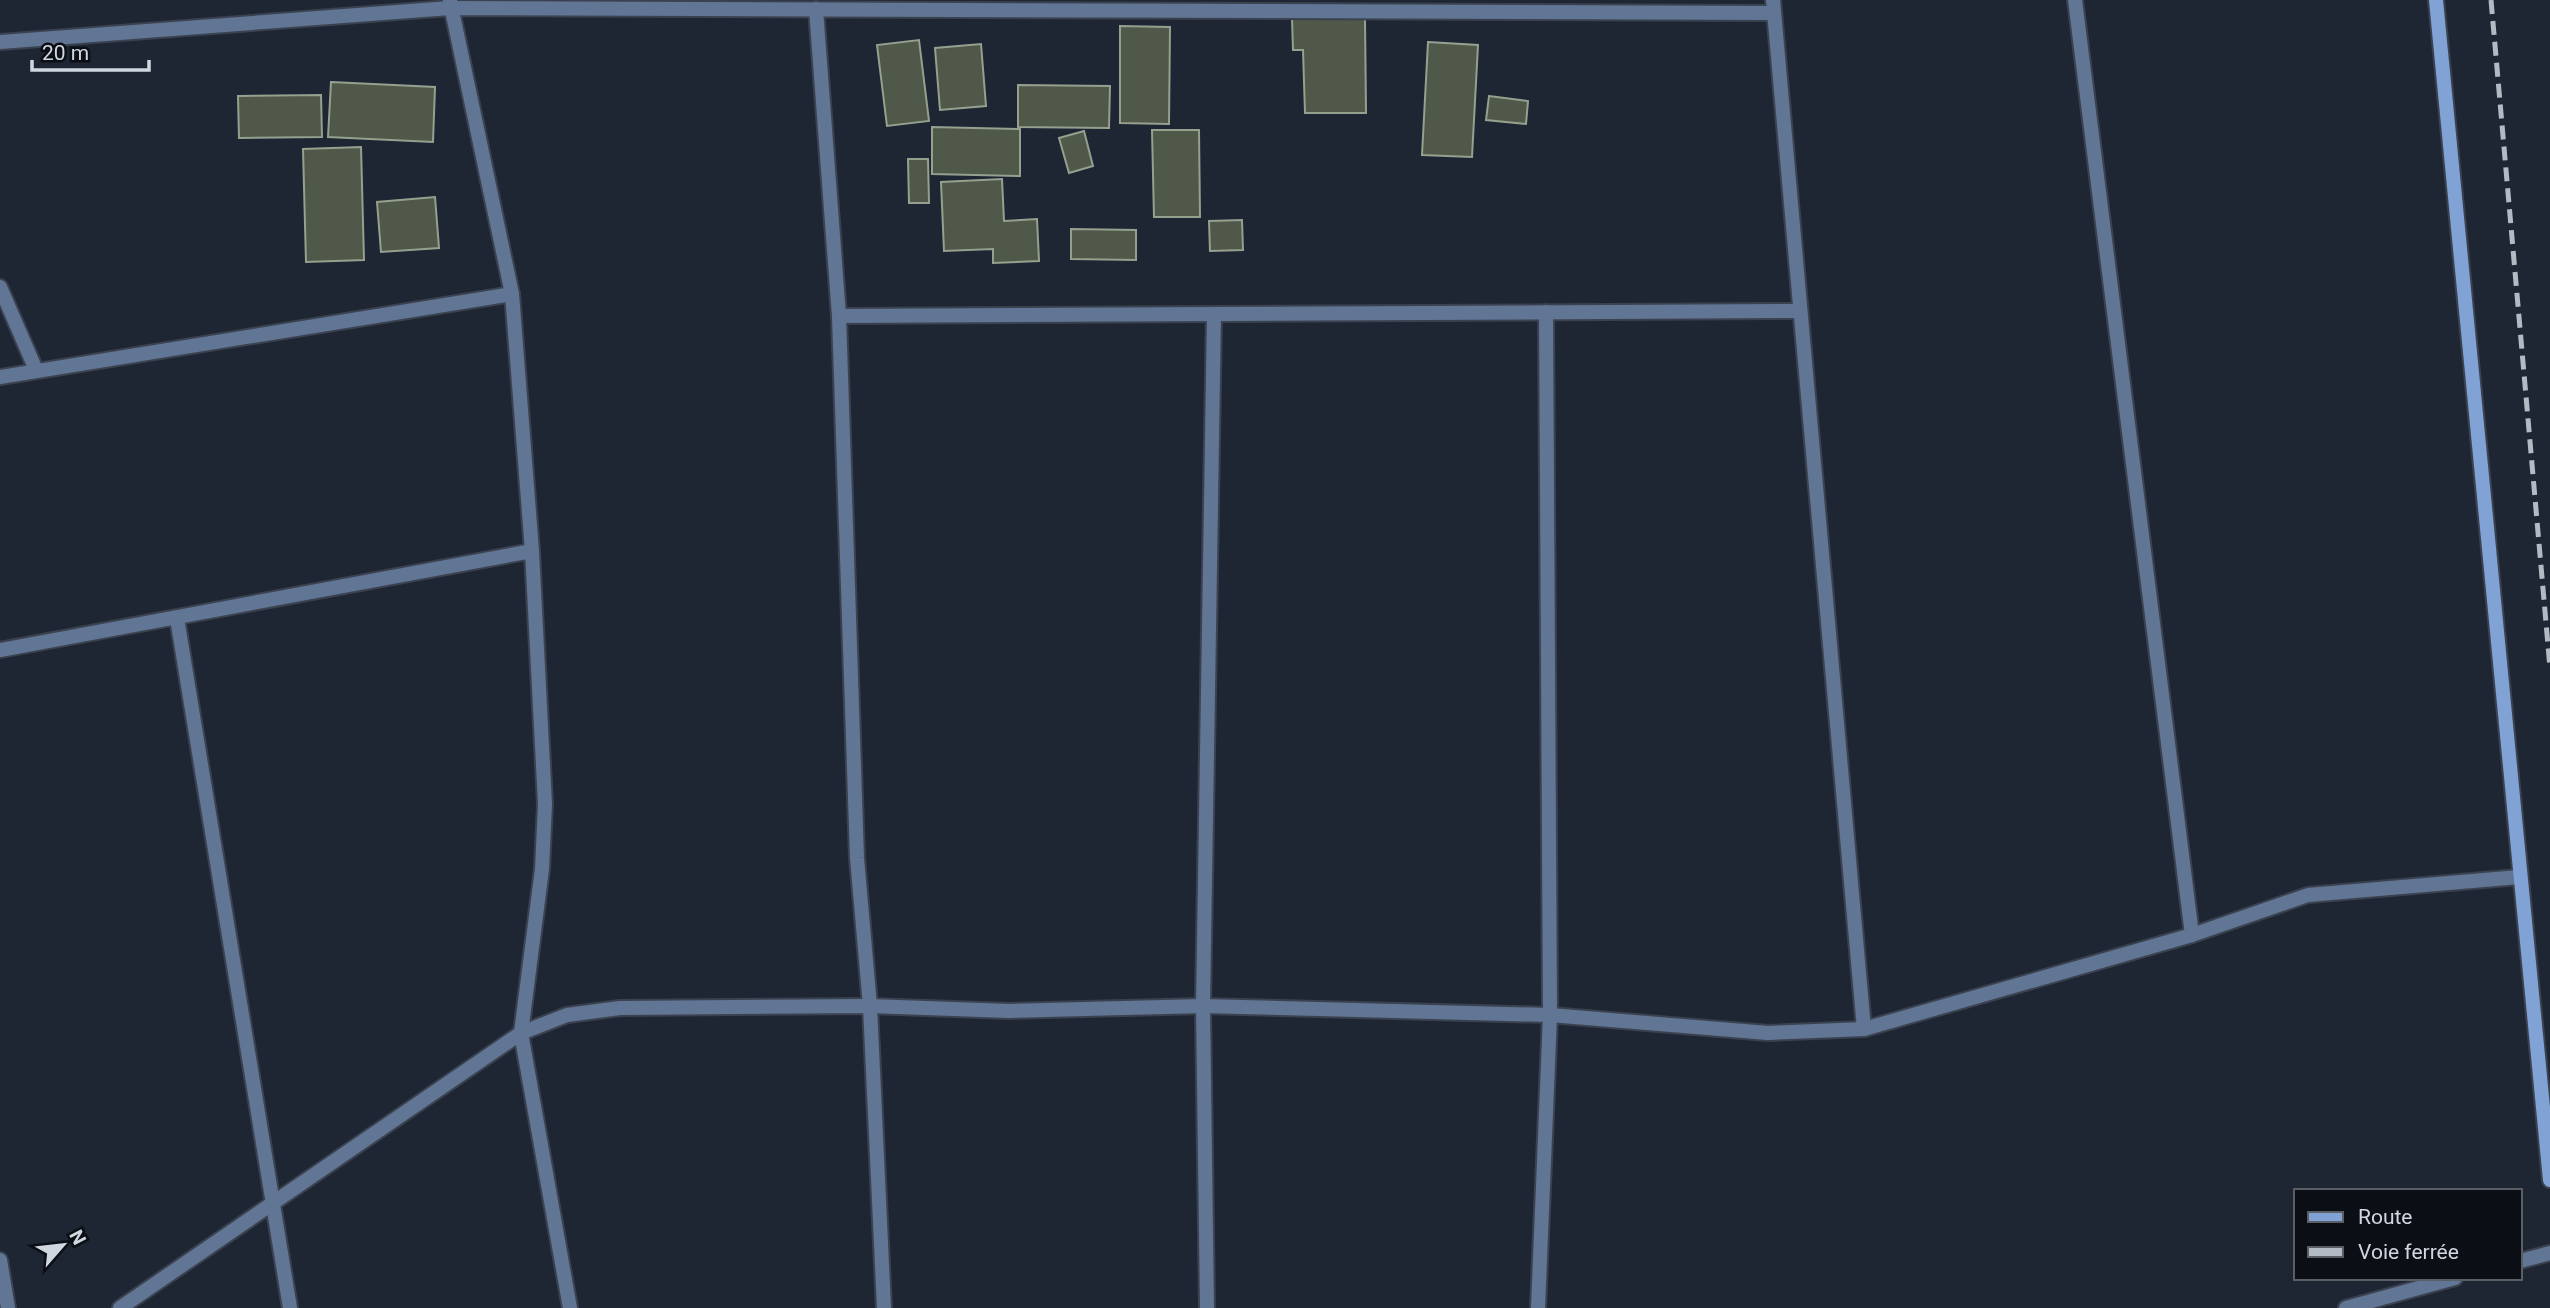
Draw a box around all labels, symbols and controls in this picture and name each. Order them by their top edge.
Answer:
scale bar [32,28,149,72]
text: 20 m [42,41,89,65]
legend [2294,1189,2522,1280]
text: Route [2358,1205,2413,1229]
north arrow [28,1210,98,1280]
text: N [64,1226,91,1249]
text: Voie ferrée [2358,1240,2459,1264]

